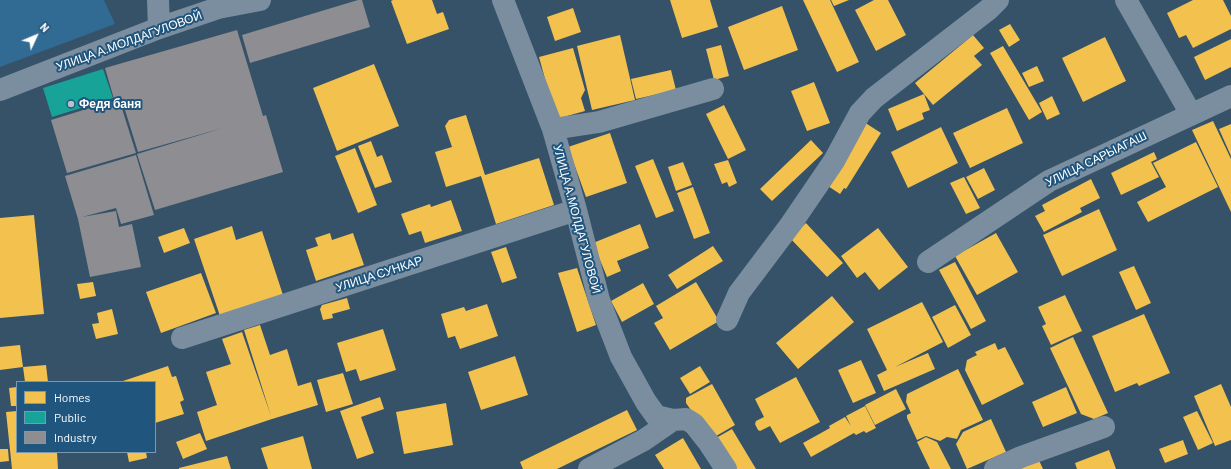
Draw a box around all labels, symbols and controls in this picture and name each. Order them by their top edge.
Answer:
street label: УЛИЦА А.МОЛДАГУЛОВОЙ [54,8,204,74]
north arrow [16,16,56,56]
text: N [38,20,52,34]
place label: Федя баня [79,97,141,111]
marker: Федя баня [66,99,76,109]
street label: УЛИЦА САРЫАГАШ [1043,128,1149,190]
street label: УЛИЦА А.МОЛДАГУЛОВОЙ [550,143,604,295]
street label: УЛИЦА СУНКАР [334,253,424,295]
legend [16,381,156,453]
text: Homes [54,390,90,404]
text: Public [54,410,86,424]
text: Industry [54,430,97,444]

